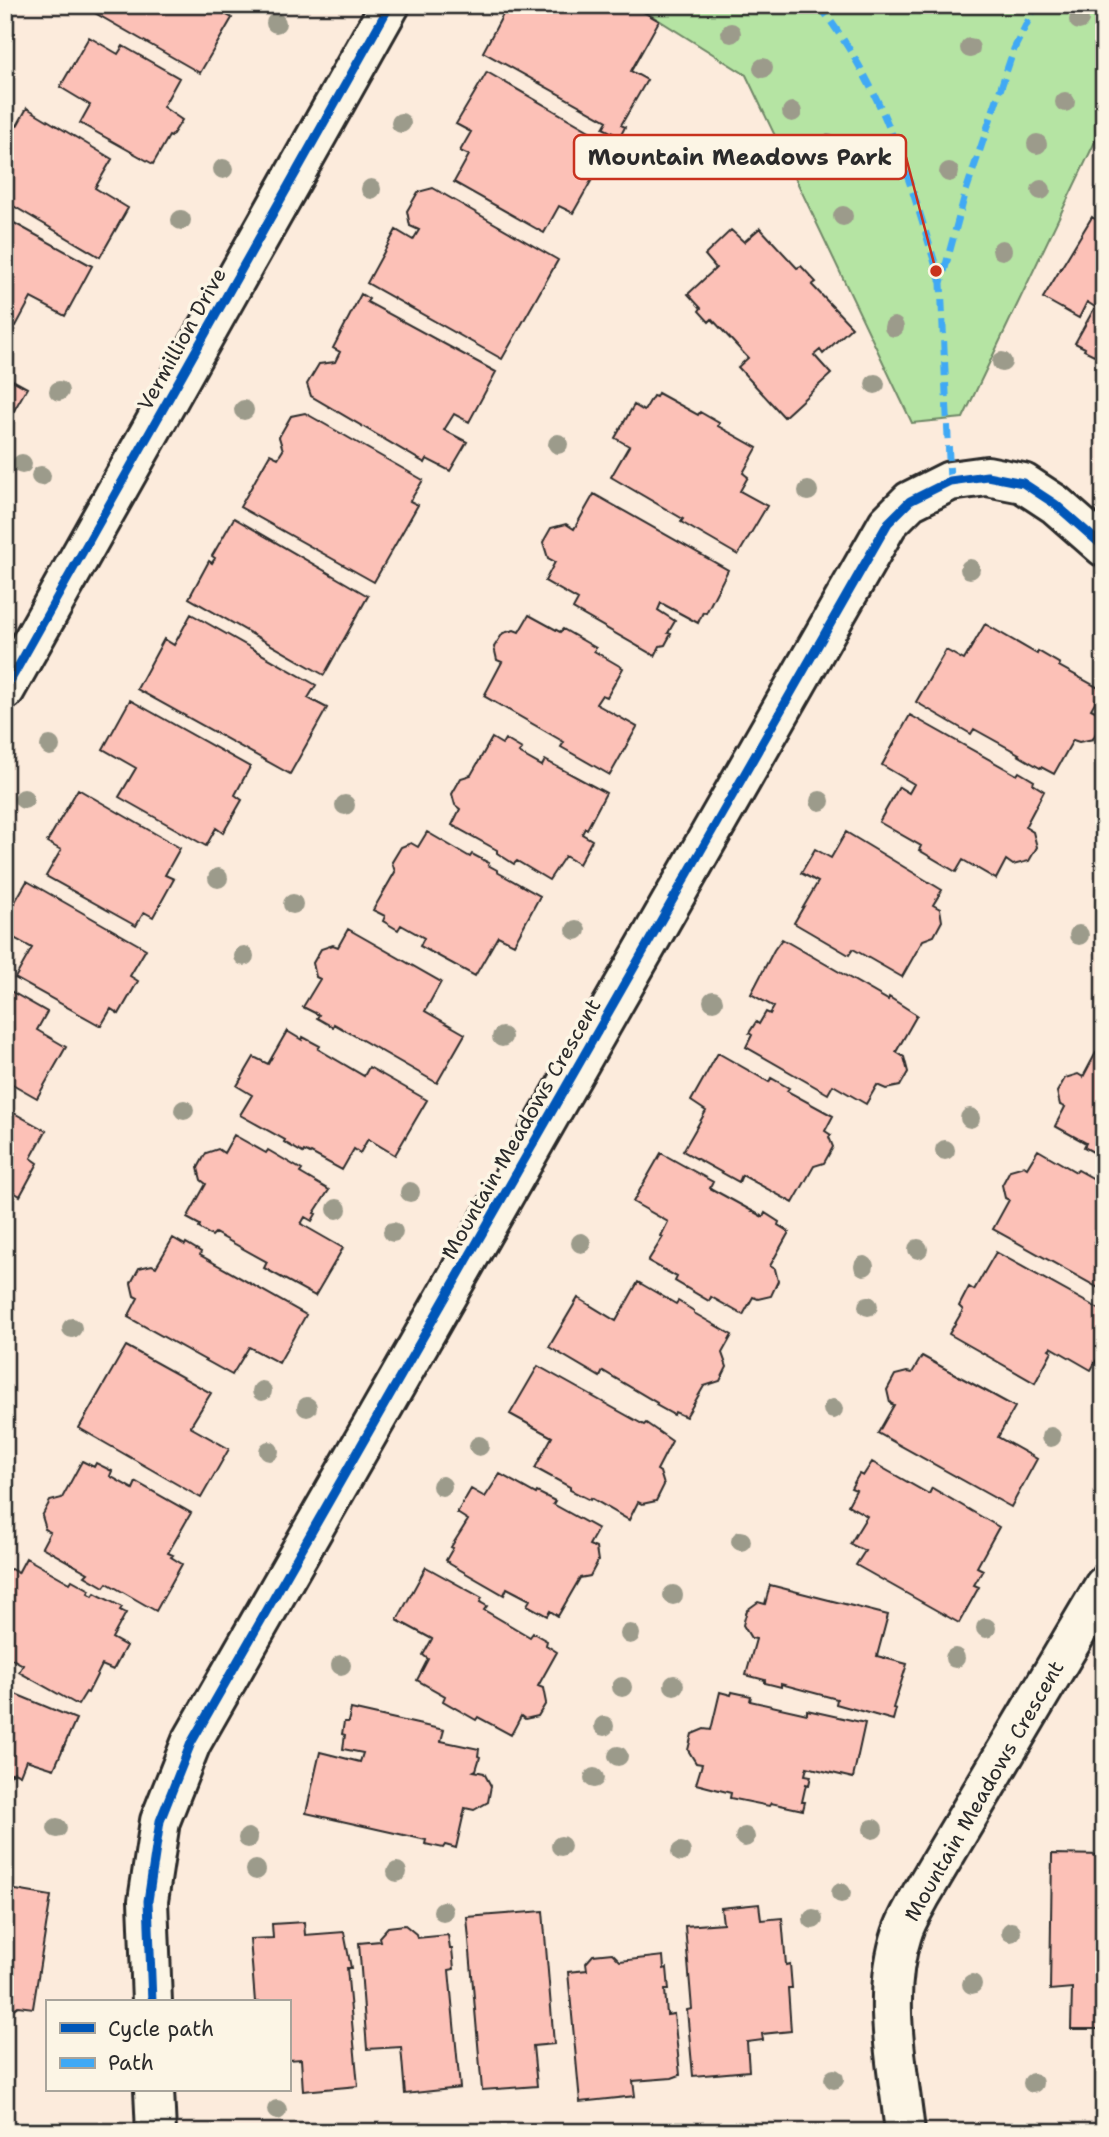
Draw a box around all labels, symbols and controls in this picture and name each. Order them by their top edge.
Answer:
callout: Mountain Meadows Park [574,135,906,179]
text: Mountain Meadows Park [588,142,892,172]
street label: Vermillion Drive [131,263,233,415]
street label: Mountain Meadows Crescent [435,994,607,1264]
street label: Mountain Meadows Crescent [898,1656,1070,1926]
legend [46,2000,290,2092]
text: Cycle path [108,2015,214,2043]
text: Path [108,2049,154,2077]

